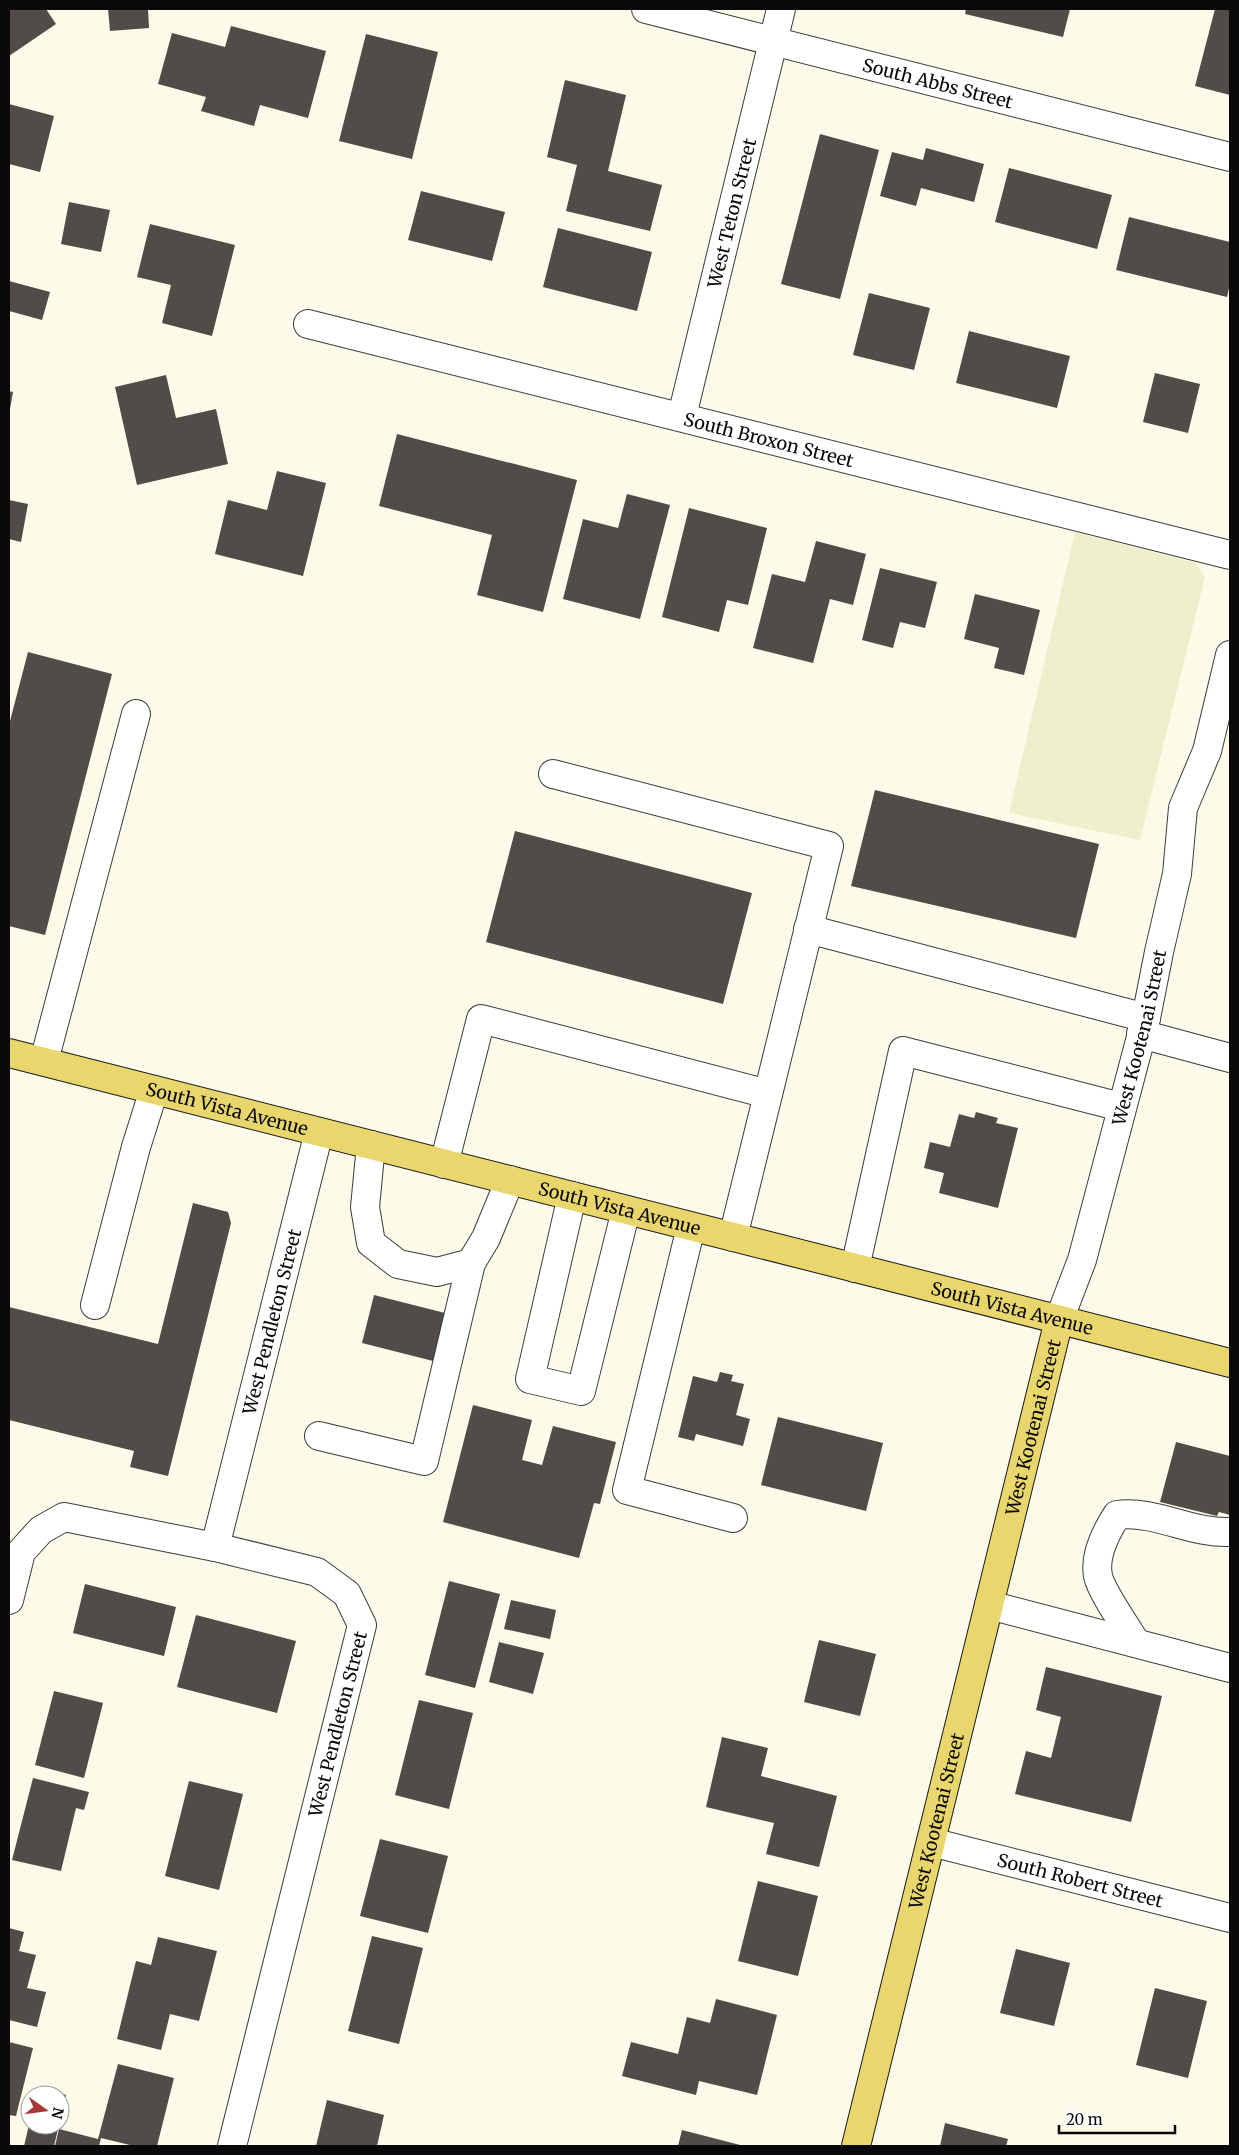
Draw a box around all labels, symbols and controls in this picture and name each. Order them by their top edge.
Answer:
street label: South Abbs Street [860,53,1015,113]
street label: West Teton Street [702,136,761,291]
street label: South Broxon Street [682,407,856,472]
street label: West Kootenai Street [1106,948,1171,1129]
street label: South Vista Avenue [144,1077,311,1140]
street label: South Vista Avenue [536,1176,703,1240]
street label: West Pendleton Street [237,1226,306,1418]
street label: South Vista Avenue [929,1276,1096,1339]
street label: West Kootenai Street [1000,1337,1065,1519]
street label: West Pendleton Street [303,1629,372,1820]
street label: West Kootenai Street [903,1730,969,1912]
street label: South Robert Street [995,1848,1166,1912]
north arrow [20,2085,70,2135]
scale bar [1059,2102,1175,2134]
text: N [48,2106,68,2121]
text: 20 m [1066,2110,1103,2129]

